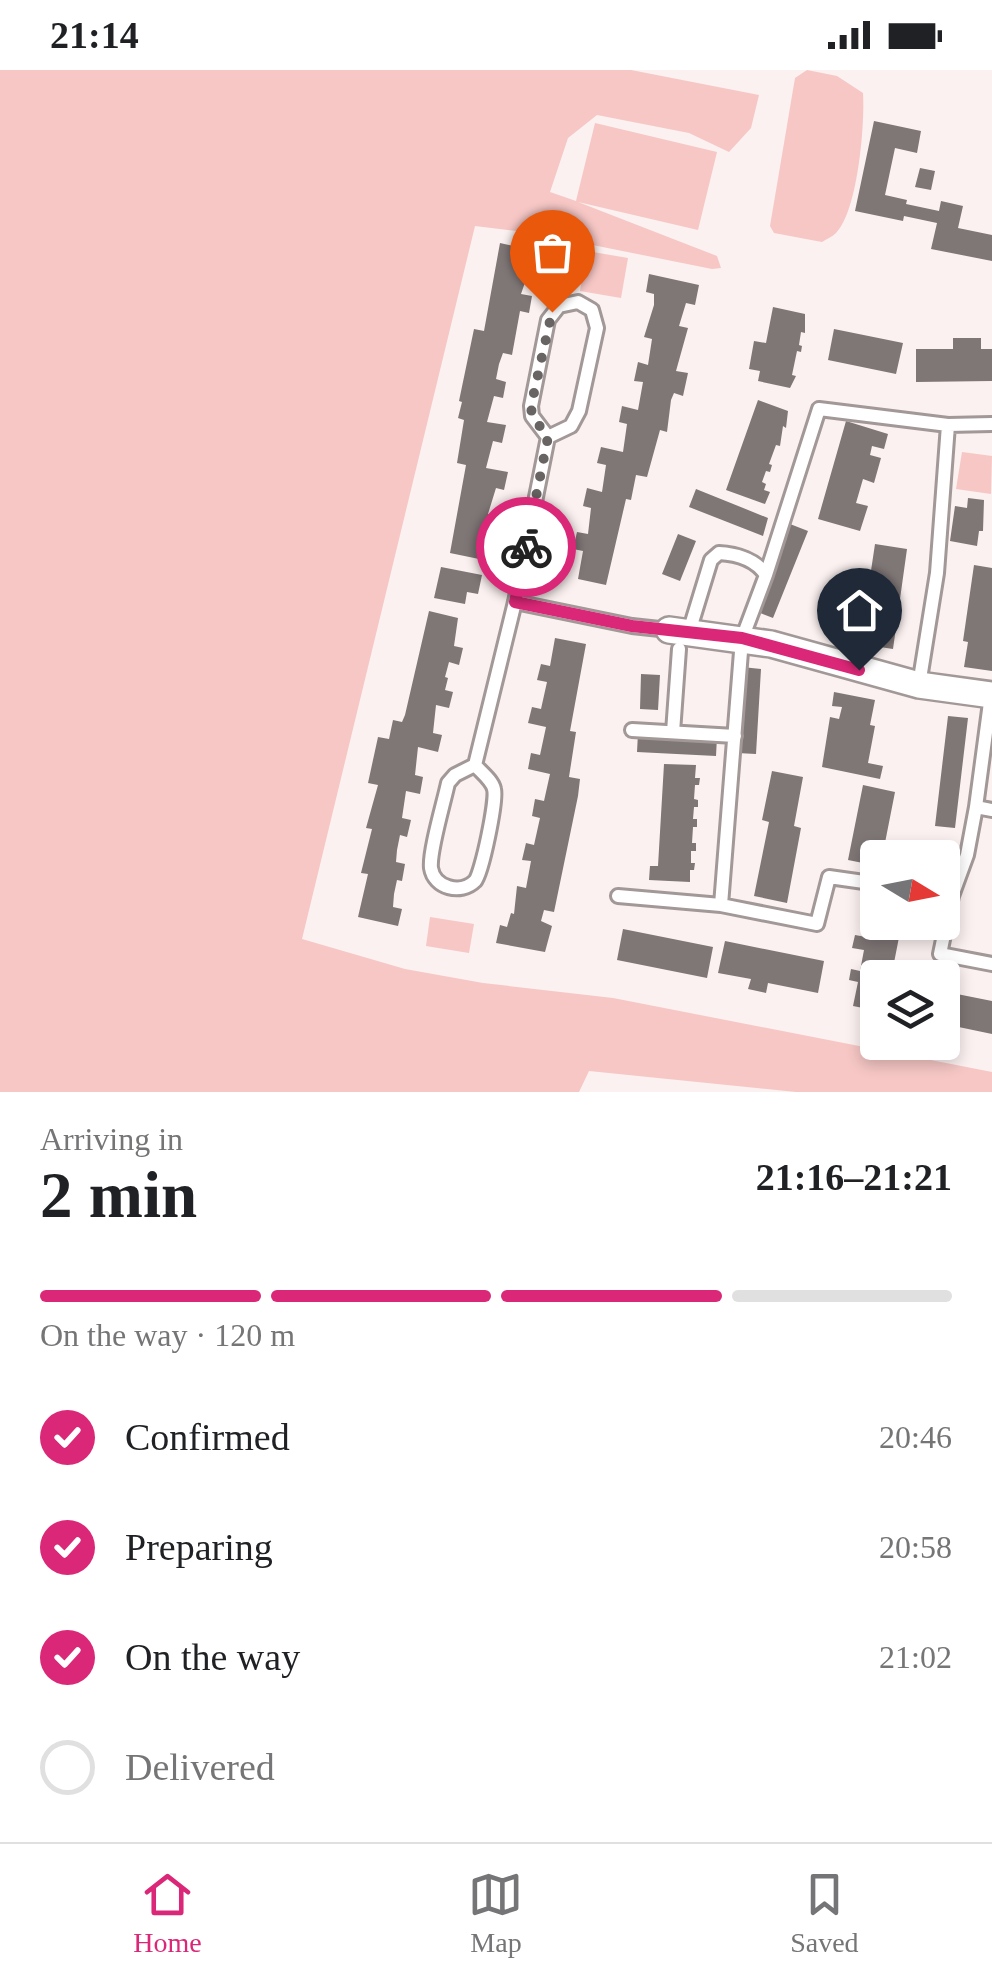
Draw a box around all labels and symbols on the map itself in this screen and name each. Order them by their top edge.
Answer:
pin [510,210,595,313]
courier [476,497,576,597]
pin [817,568,902,671]
north arrow [860,840,960,940]

